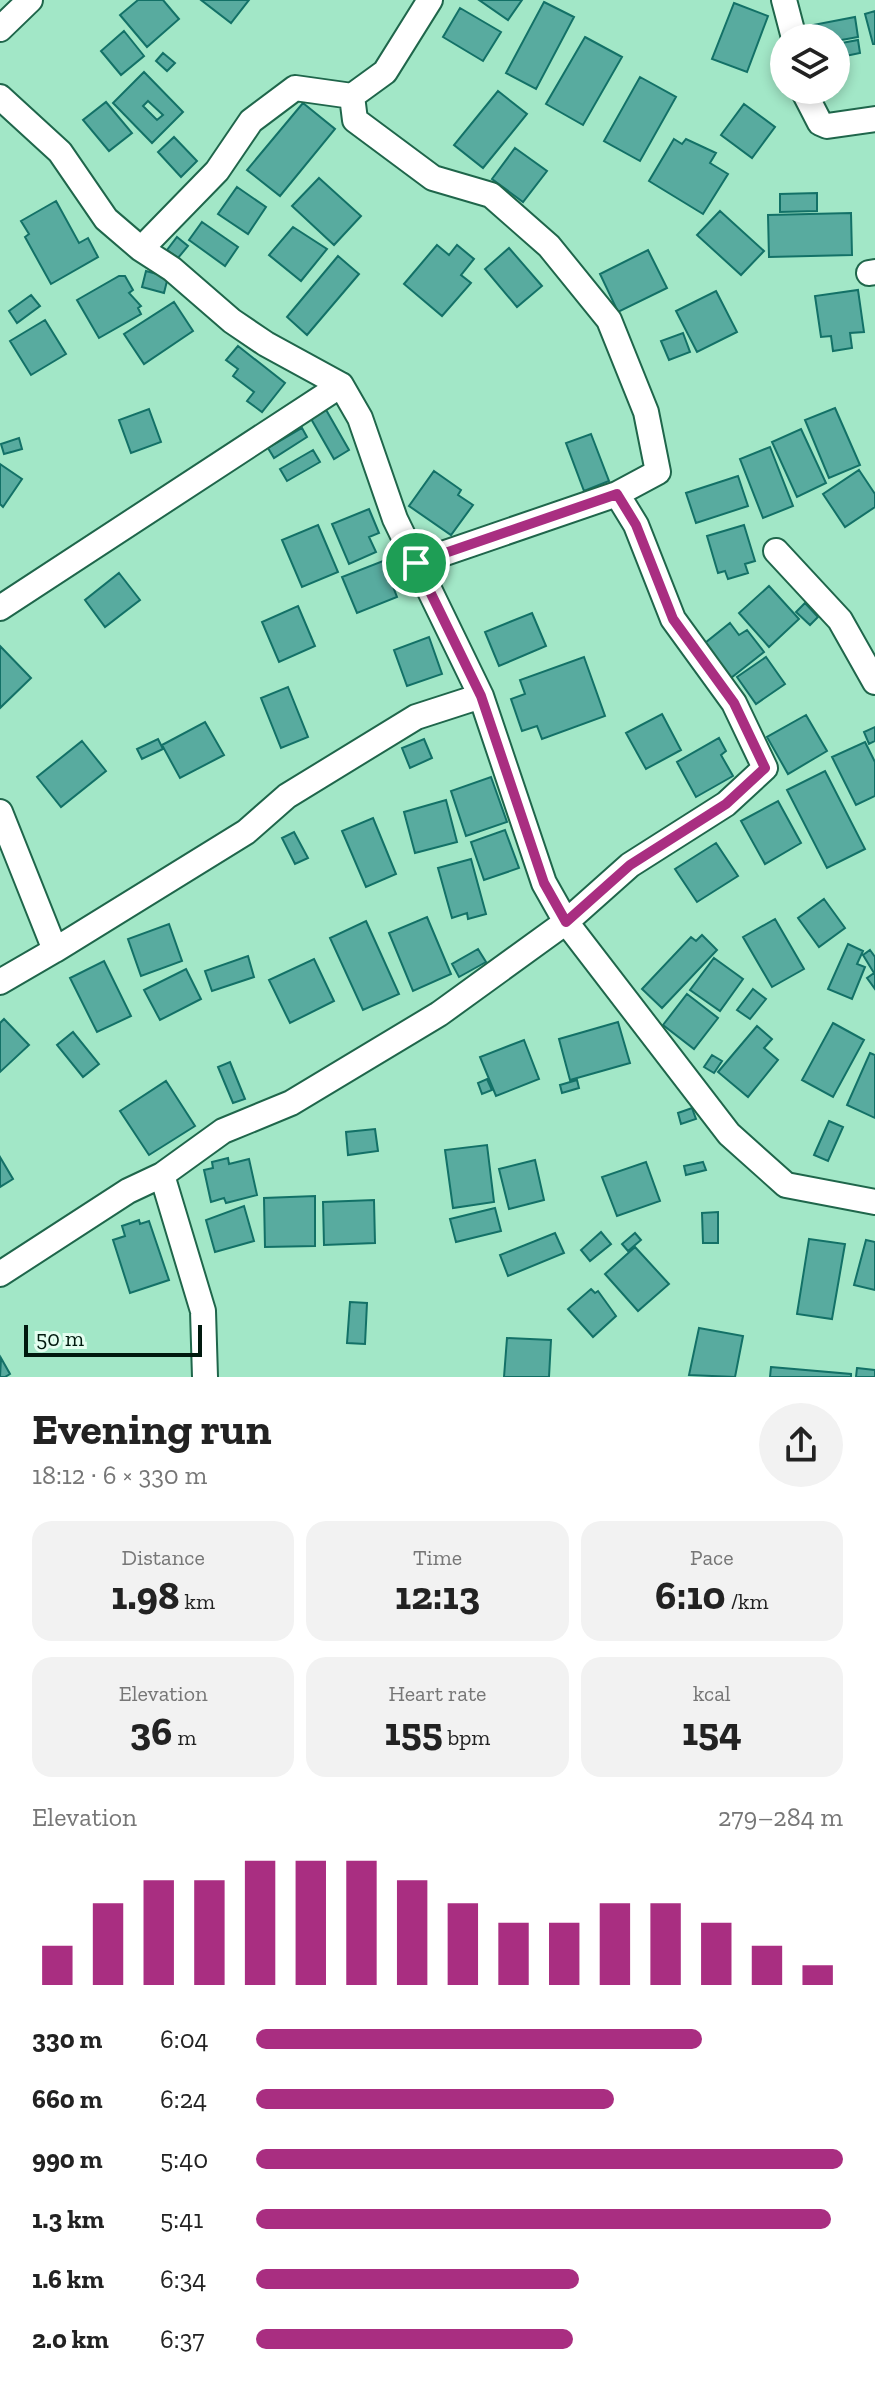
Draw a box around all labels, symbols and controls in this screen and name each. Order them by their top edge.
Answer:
map controls [770,24,850,104]
button: layers [770,24,850,104]
pin [382,529,450,597]
icon: arrive [394,541,438,585]
scale bar [24,1321,202,1357]
text: 50 m [36,1325,84,1352]
text: Evening run [32,1402,272,1455]
button: share [759,1403,843,1487]
text: 18:12 · 6 × 330 m [32,1459,207,1491]
text: Distance [122,1544,205,1571]
text: Time [413,1544,462,1571]
text: Pace [690,1544,734,1571]
text: 1.98 [111,1571,180,1619]
text: 12:13 [395,1571,480,1619]
text: 6:10 [655,1571,726,1619]
text: km [180,1588,215,1615]
text: /km [726,1588,769,1615]
text: Elevation [119,1680,208,1707]
text: Heart rate [389,1680,486,1707]
text: kcal [693,1680,731,1707]
text: 36 [130,1707,173,1755]
text: 155 [385,1707,443,1755]
text: 154 [682,1707,742,1755]
text: m [173,1724,197,1751]
text: bpm [443,1724,490,1751]
text: Elevation [32,1801,137,1833]
text: 279–284 m [718,1801,843,1833]
text: 330 m [32,2023,102,2055]
text: 6:04 [160,2023,209,2055]
text: 660 m [32,2083,103,2115]
text: 6:24 [160,2083,207,2115]
text: 990 m [32,2143,102,2175]
text: 5:40 [160,2143,208,2175]
text: 1.3 km [32,2203,104,2235]
text: 5:41 [160,2203,203,2235]
text: 1.6 km [32,2263,104,2295]
text: 6:34 [160,2263,206,2295]
text: 2.0 km [32,2323,109,2355]
text: 6:37 [160,2323,205,2355]

